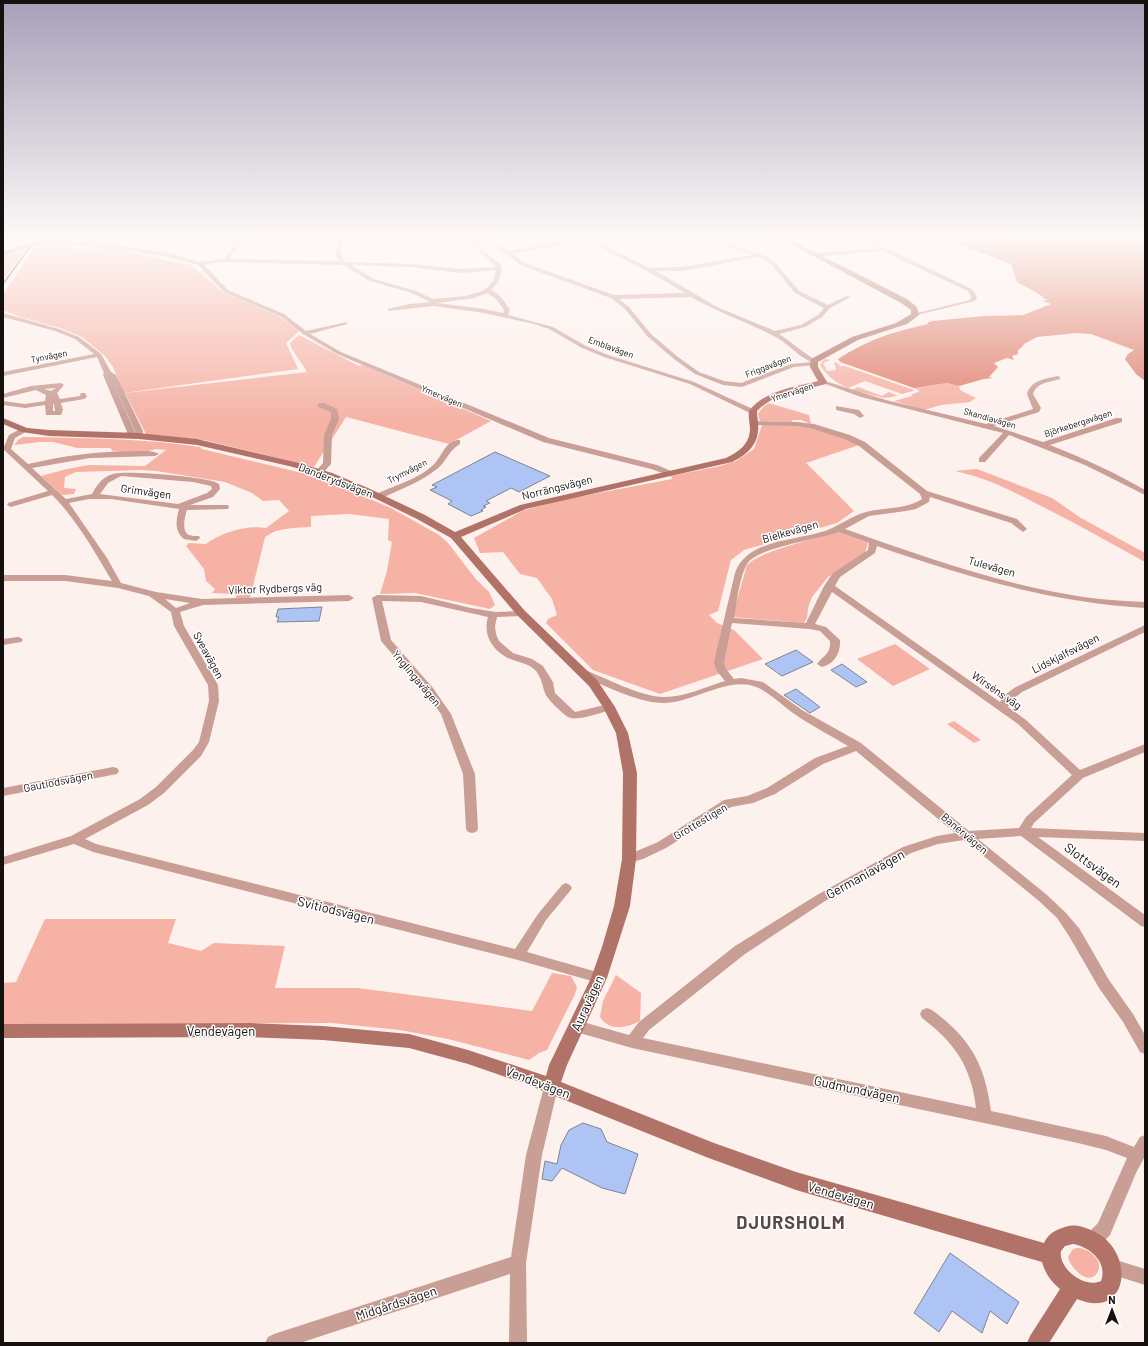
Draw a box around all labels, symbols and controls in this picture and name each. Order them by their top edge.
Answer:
street label: Emblavägen [587,334,635,360]
street label: Tynvägen [30,347,68,365]
street label: Friggavägen [744,352,793,380]
street label: Ymervägen [770,380,815,404]
street label: Ymervägen [420,382,464,410]
street label: Skandiavägen [962,405,1018,431]
street label: Björkebergavägen [1043,407,1113,439]
street label: Trymvägen [385,456,429,486]
street label: Danderydsvägen [297,460,375,500]
street label: Norrängsvägen [520,472,594,502]
street label: Grimvägen [120,481,172,501]
street label: Bielkevägen [761,517,819,545]
street label: Tulevägen [967,553,1017,579]
street label: Viktor Rydbergs väg [228,580,322,596]
street label: Sveavägen [191,629,227,681]
street label: Lidskjalfsvägen [1029,630,1101,676]
street label: Ynglingavägen [390,648,444,709]
street label: Wirséns väg [970,668,1024,712]
street label: Gautiodsvägen [22,768,94,794]
street label: Grottestigen [671,800,729,842]
street label: Banérvägen [939,810,991,856]
street label: Slottsvägen [1061,839,1125,891]
street label: Germaniavägen [823,846,907,902]
street label: Svitiodsvägen [296,893,376,927]
street label: Auravägen [567,973,607,1033]
street label: Vendevägen [187,1023,255,1039]
street label: Vendevägen [503,1062,573,1102]
street label: Gudmundvägen [813,1072,901,1106]
street label: Vendevägen [806,1178,876,1212]
district label: DJURSHOLM [736,1211,846,1233]
street label: Midgårdsvägen [353,1282,439,1324]
north arrow [1092,1290,1132,1330]
text: N [1108,1293,1116,1306]

